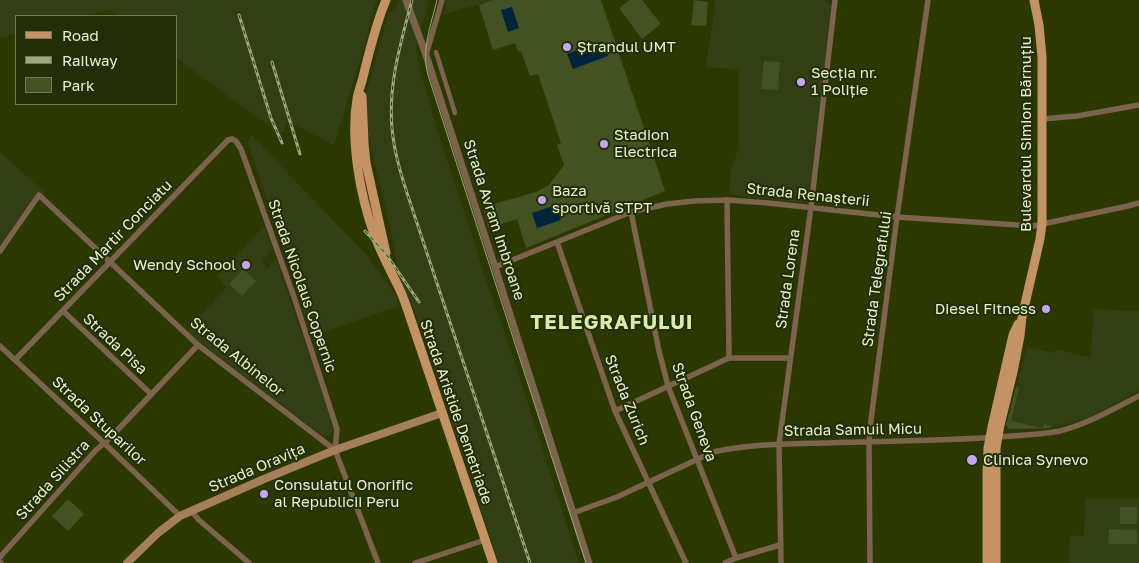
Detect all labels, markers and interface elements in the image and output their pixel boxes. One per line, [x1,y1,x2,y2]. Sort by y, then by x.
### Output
legend [15,15,178,105]
text: Road [62,26,99,44]
street label: Bulevardul Simion Bărnuțiu [1017,36,1035,232]
place label: Ștrandul UMT [577,38,676,56]
marker: Ștrandul UMT [561,41,573,53]
text: Railway [62,51,118,69]
place label: Secția nr. 1 Poliție [811,64,877,99]
text: Park [62,76,94,94]
marker: Secția nr. 1 Poliție [795,76,807,88]
place label: Stadion Electrica [614,126,677,161]
street label: Strada Avram Imbroane [459,137,529,303]
marker: Stadion Electrica [598,138,610,150]
street label: Strada Martir Conciatu [50,176,176,306]
street label: Strada Renașterii [745,180,871,210]
place label: Baza sportivă STPT [552,182,652,217]
marker: Baza sportivă STPT [536,194,548,206]
street label: Strada Nicolaus Copernic [264,197,340,375]
street label: Strada Telegrafului [859,210,895,348]
street label: Strada Lorena [772,228,804,330]
place label: Wendy School [133,256,236,274]
marker: Wendy School [240,259,252,271]
place label: Diesel Fitness [935,300,1036,318]
marker: Diesel Fitness [1040,303,1052,315]
street label: Strada Pisa [79,310,151,378]
district label: TELEGRAFULUI [529,311,695,335]
street label: Strada Albinelor [186,313,288,401]
street label: Strada Aristide Demetriade [416,317,496,507]
street label: Strada Zurich [601,352,653,448]
street label: Strada Geneva [668,360,720,464]
street label: Strada Stuparilor [48,373,150,469]
street label: Strada Samuil Micu [784,420,922,440]
street label: Strada Silistra [12,436,94,524]
street label: Strada Oravița [206,440,308,496]
place label: Clinica Synevo [983,451,1088,469]
marker: Clinica Synevo [965,453,979,467]
place label: Consulatul Onorific al Republicii Peru [274,476,413,511]
marker: Consulatul Onorific al Republicii Peru [258,488,270,500]

